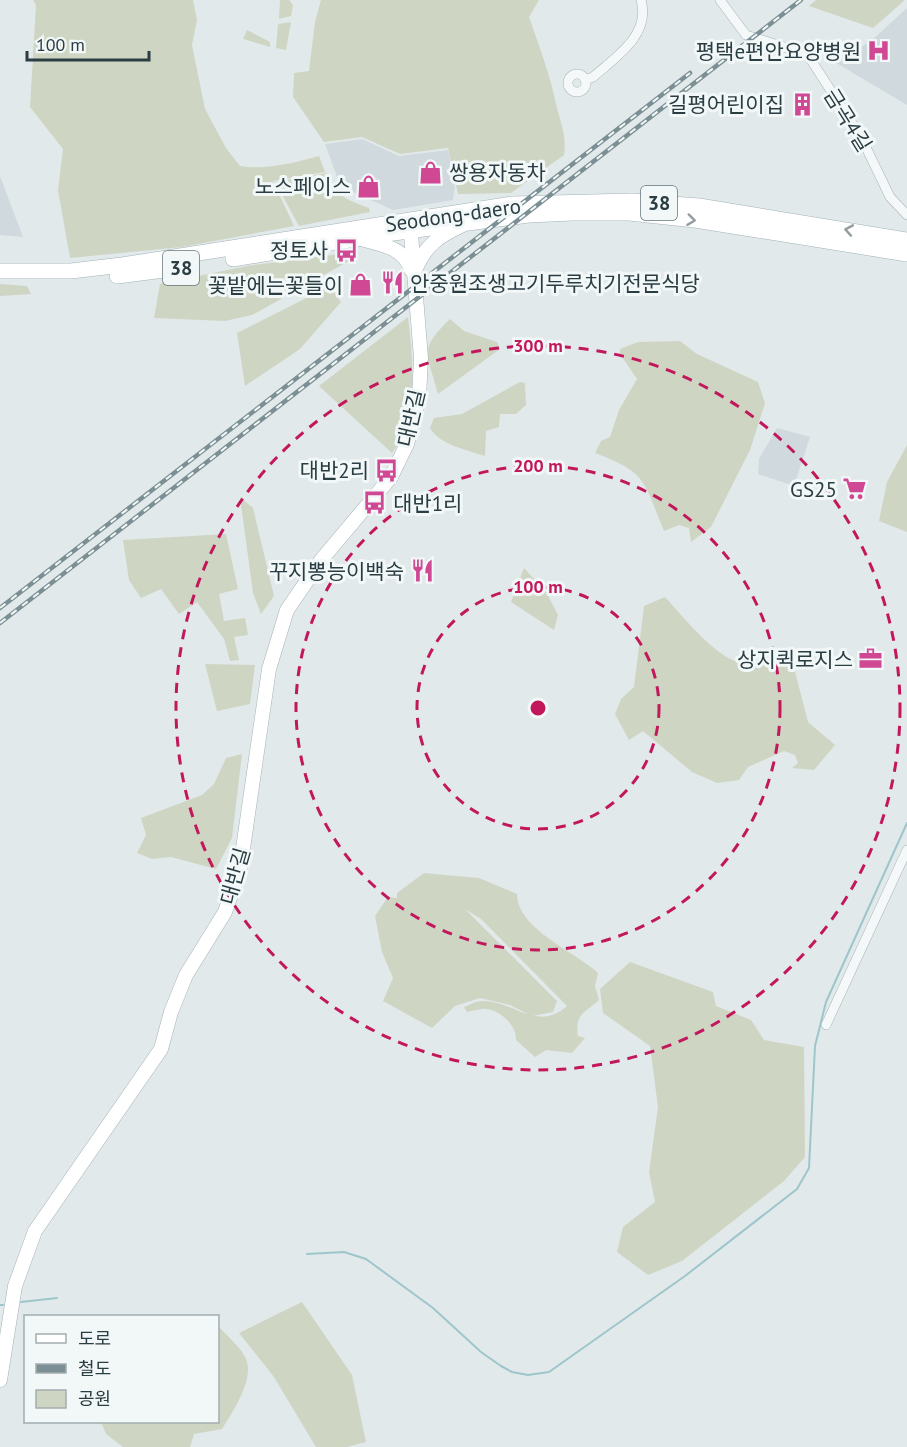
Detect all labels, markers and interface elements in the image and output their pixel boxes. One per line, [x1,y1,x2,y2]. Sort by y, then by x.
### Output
scale bar [27,24,148,62]
text: 100 m [36,33,85,56]
place label: 평택e편안요양병원 [696,38,861,65]
hospital icon: 평택e편안요양병원 [866,38,892,64]
street label: 금곡4길 [818,83,878,157]
place label: 길평어린이집 [668,91,784,118]
building icon: 길평어린이집 [789,91,815,117]
shop icon: 쌍용자동차 [418,159,444,185]
place label: 쌍용자동차 [449,159,546,186]
place label: 노스페이스 [254,173,351,200]
shop icon: 노스페이스 [356,173,382,199]
road number: 38 [641,186,677,220]
street label: Seodong-daero [384,192,522,238]
one-way arrow [687,213,696,226]
one-way arrow [845,224,855,237]
place label: 정토사 [270,237,328,264]
bus stop icon: 정토사 [333,237,359,263]
road number: 38 [163,251,199,285]
restaurant icon: 안중원조생고기두루치기전문식당 [379,270,405,296]
place label: 안중원조생고기두루치기전문식당 [410,270,700,297]
place label: 꽃밭에는꽃들이 [208,272,343,299]
shop icon: 꽃밭에는꽃들이 [348,272,374,298]
text: 300 m [513,334,563,357]
street label: 대반길 [391,387,431,449]
text: 200 m [513,454,563,477]
place label: 대반2리 [300,457,369,484]
bus stop icon: 대반2리 [374,457,400,483]
place label: GS25 [790,476,837,503]
supermarket icon: GS25 [842,476,868,502]
bus stop icon: 대반1리 [362,490,388,516]
place label: 대반1리 [393,490,462,517]
place label: 꾸지뽕능이백숙 [269,558,404,585]
restaurant icon: 꾸지뽕능이백숙 [409,558,435,584]
text: 100 m [513,575,563,598]
place label: 상지퀵로지스 [737,646,853,673]
office icon: 상지퀵로지스 [858,646,884,672]
centre of rings [528,698,548,718]
street label: 대반길 [214,844,256,908]
legend [24,1315,219,1423]
text: 도로 [78,1327,111,1350]
text: 철도 [78,1357,111,1380]
text: 공원 [78,1387,111,1410]

